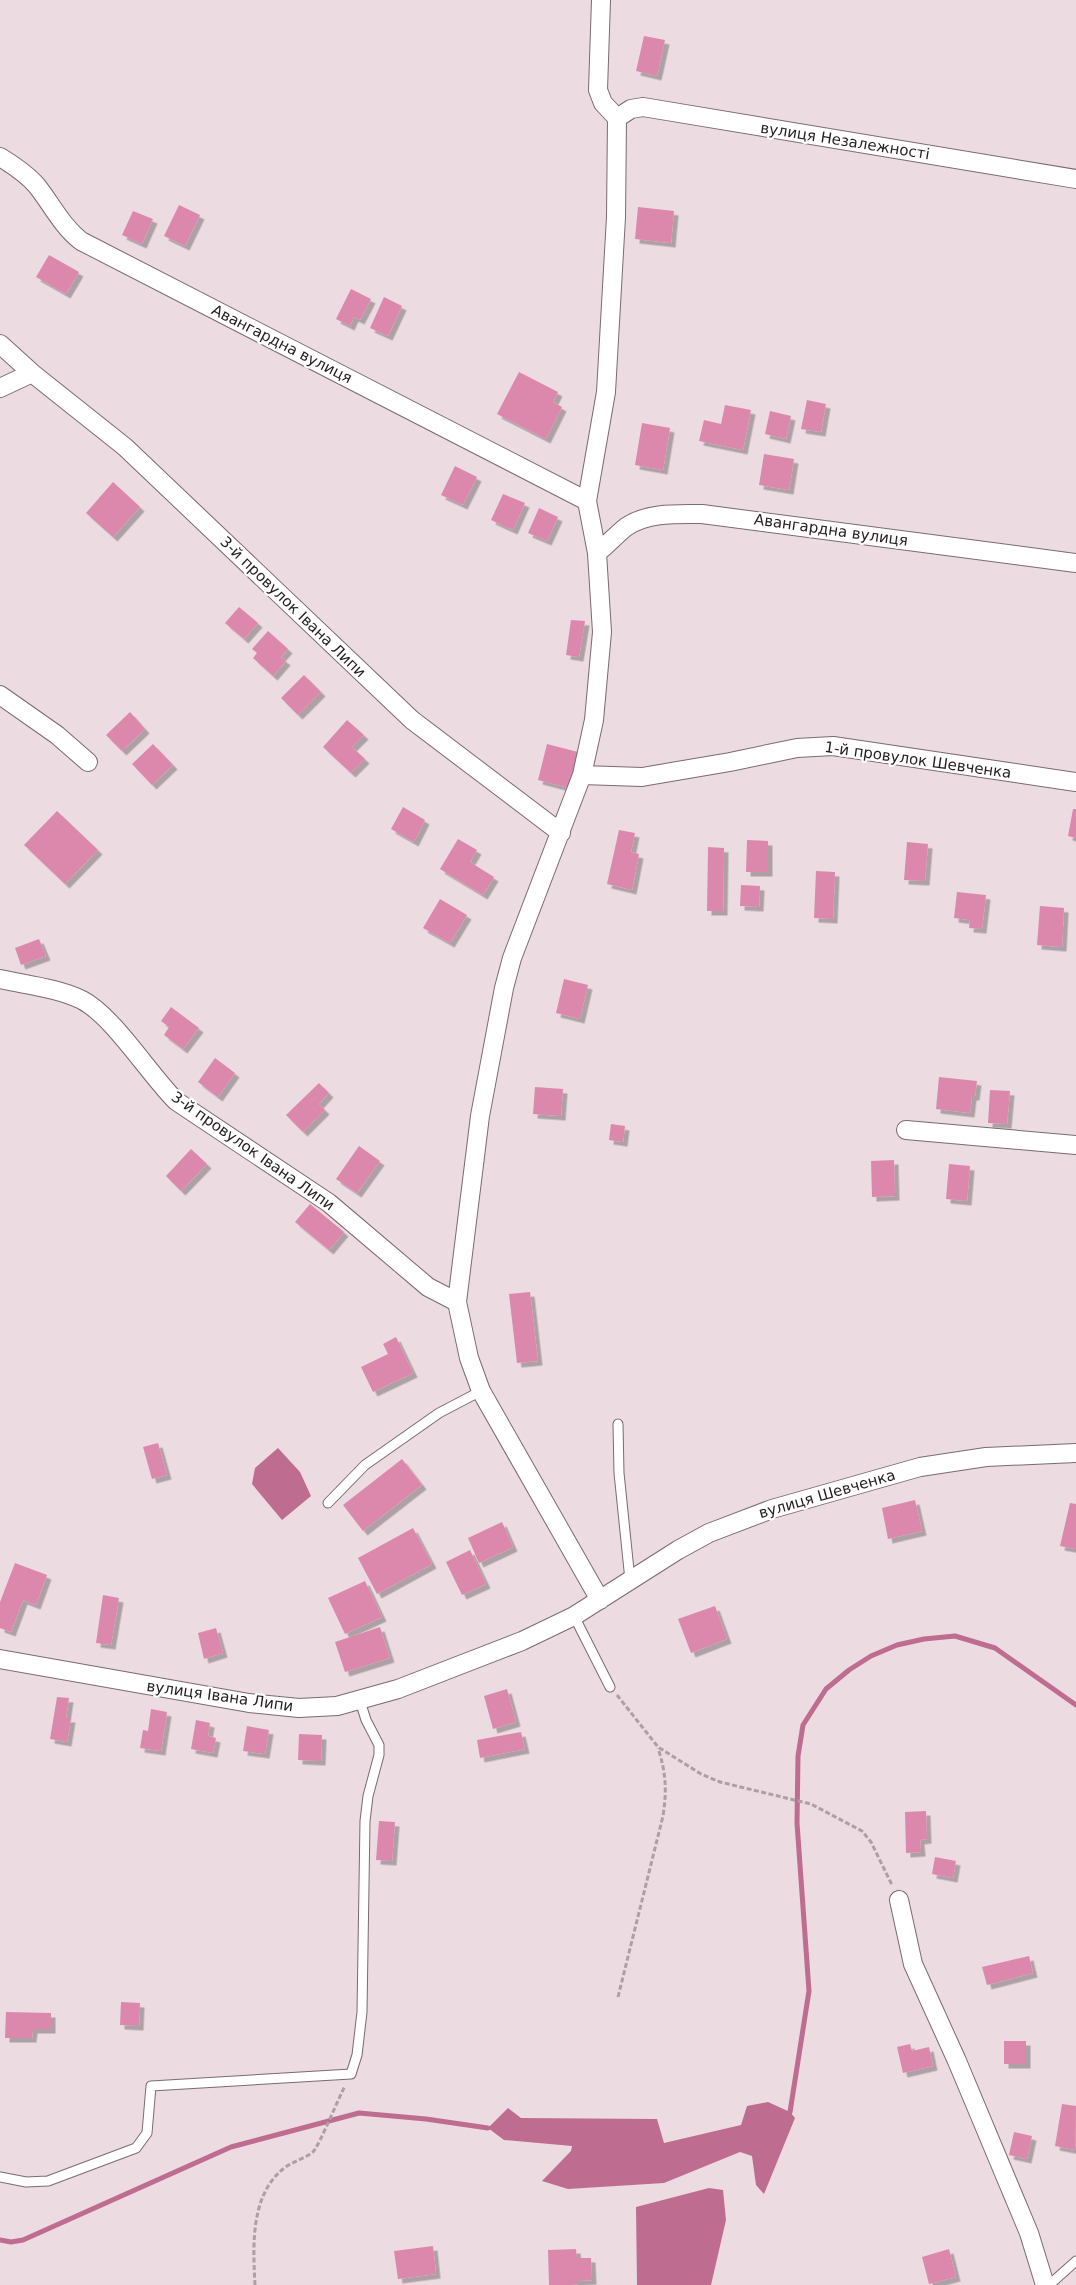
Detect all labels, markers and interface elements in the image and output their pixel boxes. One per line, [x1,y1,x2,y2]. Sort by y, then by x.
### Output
street label: вулиця Незалежності [759,119,931,163]
street label: Авангардна вулиця [209,301,355,387]
street label: Авангардна вулиця [753,510,909,550]
street label: 3-й провулок Івана Липи [217,533,369,681]
street label: 1-й провулок Шевченка [823,738,1013,782]
street label: 3-й провулок Івана Липи [168,1088,338,1214]
street label: вулиця Шевченка [757,1466,897,1522]
street label: вулиця Івана Липи [146,1677,294,1715]

